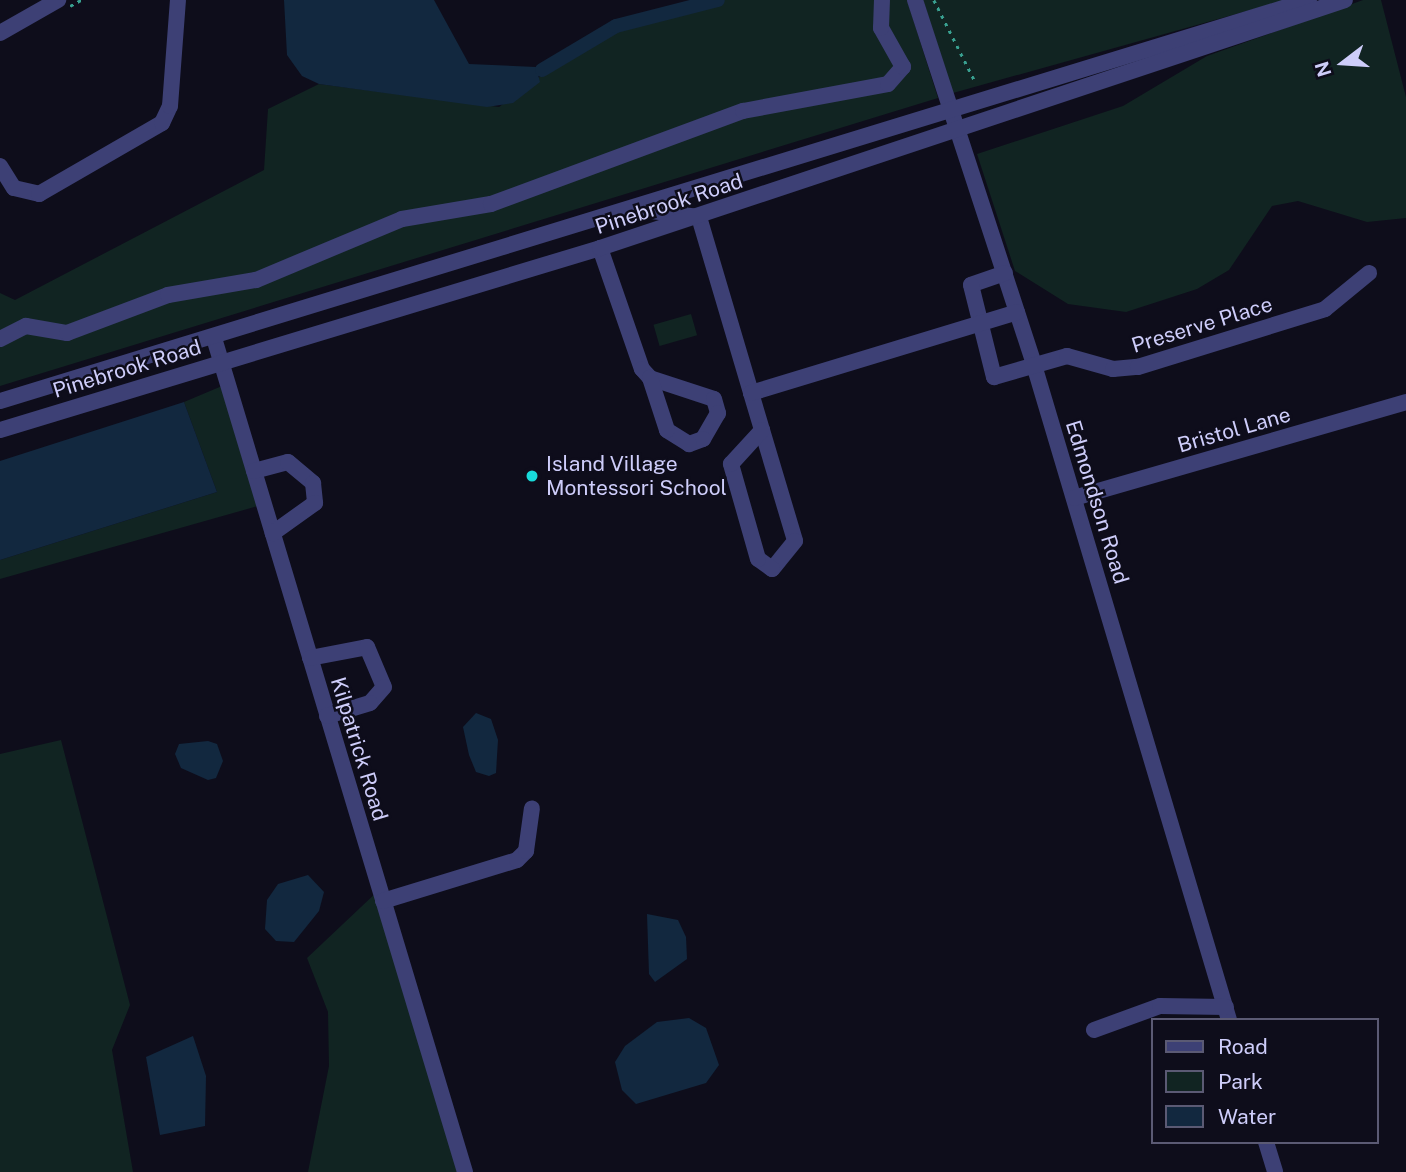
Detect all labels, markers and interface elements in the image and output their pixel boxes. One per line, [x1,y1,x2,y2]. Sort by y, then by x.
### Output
north arrow [1308,28,1378,98]
text: N [1310,59,1336,79]
street label: Pinebrook Road [592,168,746,240]
street label: Preserve Place [1128,292,1276,358]
street label: Pinebrook Road [50,334,204,404]
street label: Bristol Lane [1175,402,1293,458]
street label: Edmondson Road [1060,417,1134,587]
place label: Island Village Montessori School [546,451,727,501]
marker: Island Village Montessori School [524,468,540,484]
street label: Kilpatrick Road [325,674,393,824]
legend [1150,1018,1378,1144]
text: Road [1218,1034,1268,1059]
text: Park [1218,1069,1263,1094]
text: Water [1218,1104,1276,1129]

